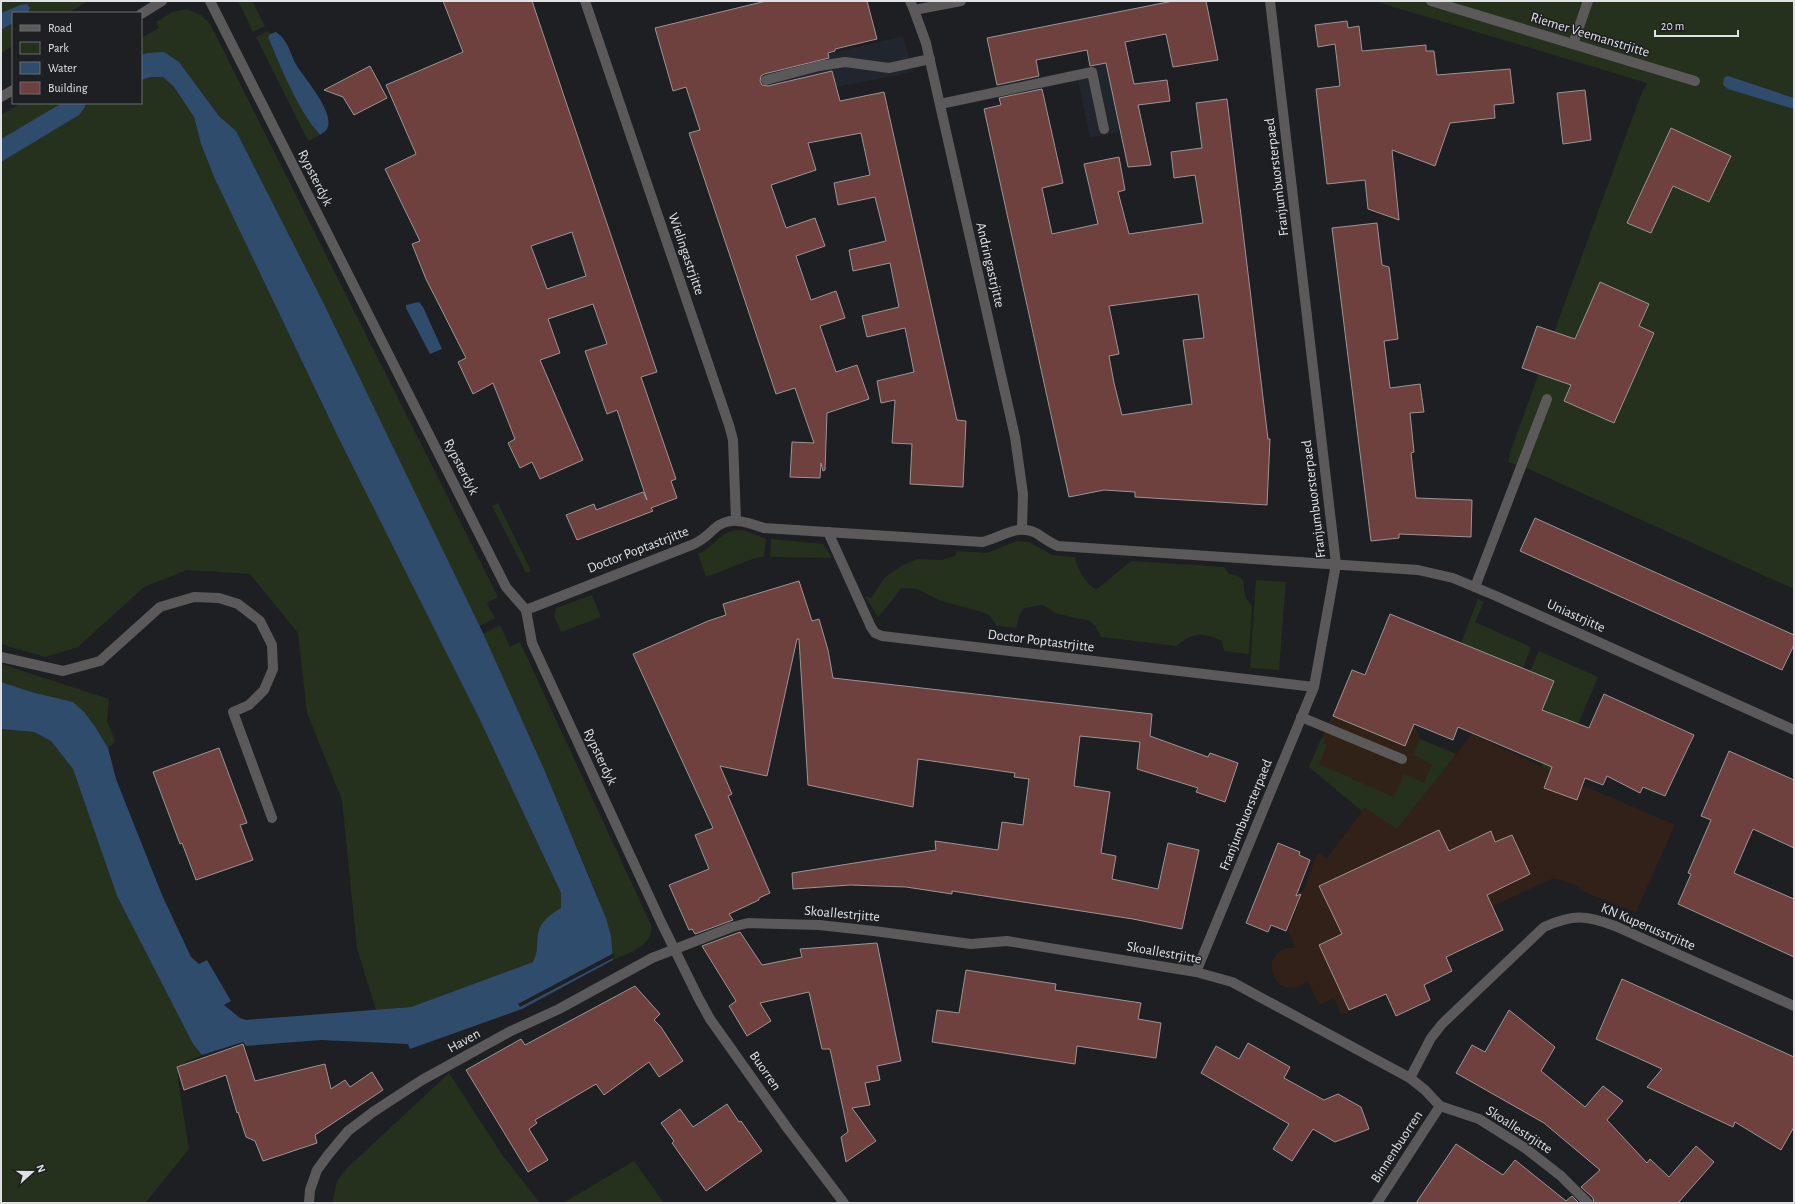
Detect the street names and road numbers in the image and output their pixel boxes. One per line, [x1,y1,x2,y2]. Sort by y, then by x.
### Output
street label: Riemer Veemanstrjitte [1529,10,1651,60]
street label: Franjumbuorsterpaed [1263,117,1291,237]
street label: Rypsterdyk [295,148,335,209]
street label: Wielingastrjitte [665,211,707,297]
street label: Andringastrjitte [973,221,1007,309]
street label: Rypsterdyk [441,437,481,498]
street label: Franjumbuorsterpaed [1300,439,1328,559]
street label: Doctor Poptastrjitte [585,524,691,576]
street label: Uniastrjitte [1545,597,1607,635]
street label: Doctor Poptastrjitte [987,628,1095,654]
street label: Rypsterdyk [581,727,619,788]
street label: Franjumbuorsterpaed [1217,757,1275,873]
street label: KN Kuperusstrjitte [1599,901,1697,953]
street label: Skoallestrjitte [804,904,880,924]
street label: Skoallestrjitte [1125,940,1203,966]
street label: Haven [445,1026,483,1056]
street label: Buorren [747,1049,783,1093]
street label: Skoallestrjitte [1483,1103,1555,1157]
street label: Binnenbuorren [1369,1109,1425,1185]

